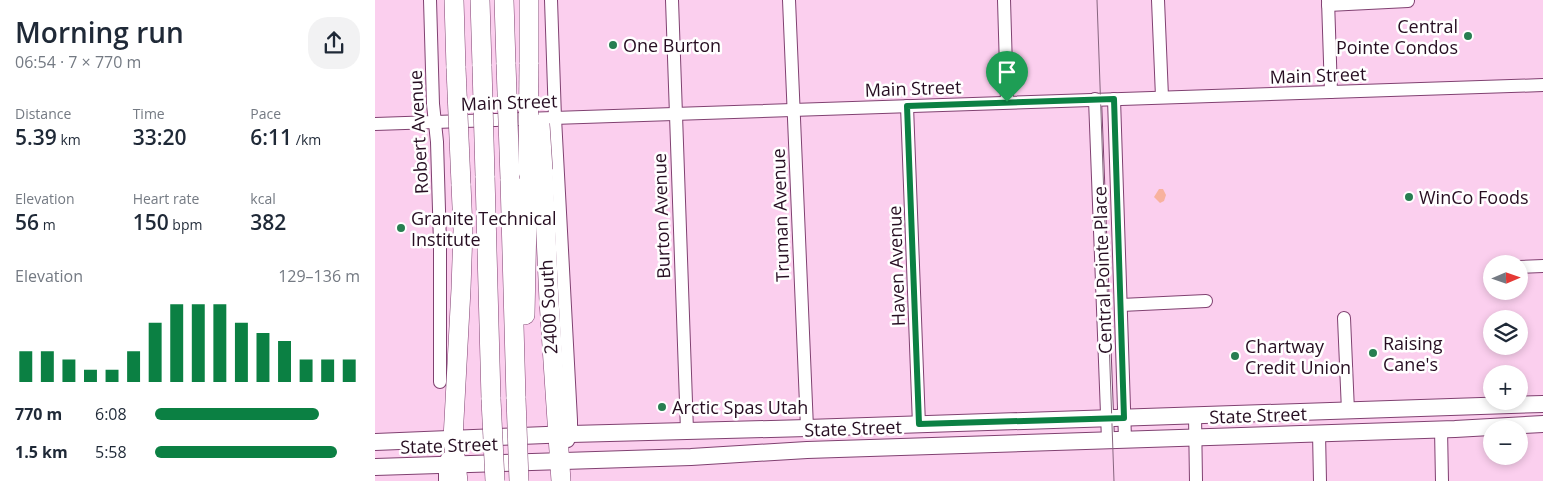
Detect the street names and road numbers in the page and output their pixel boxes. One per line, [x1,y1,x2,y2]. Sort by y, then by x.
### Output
street label: Main Street [1269,61,1367,89]
street label: Robert Avenue [403,69,433,195]
street label: Main Street [864,74,962,102]
street label: Main Street [460,88,558,116]
street label: Truman Avenue [766,148,794,282]
street label: Burton Avenue [647,153,675,279]
street label: Central Pointe Place [1087,186,1117,354]
street label: Haven Avenue [882,205,910,327]
street label: 2400 South [534,259,562,355]
street label: State Street [1209,401,1307,429]
street label: State Street [804,414,902,442]
street label: State Street [400,431,498,459]

